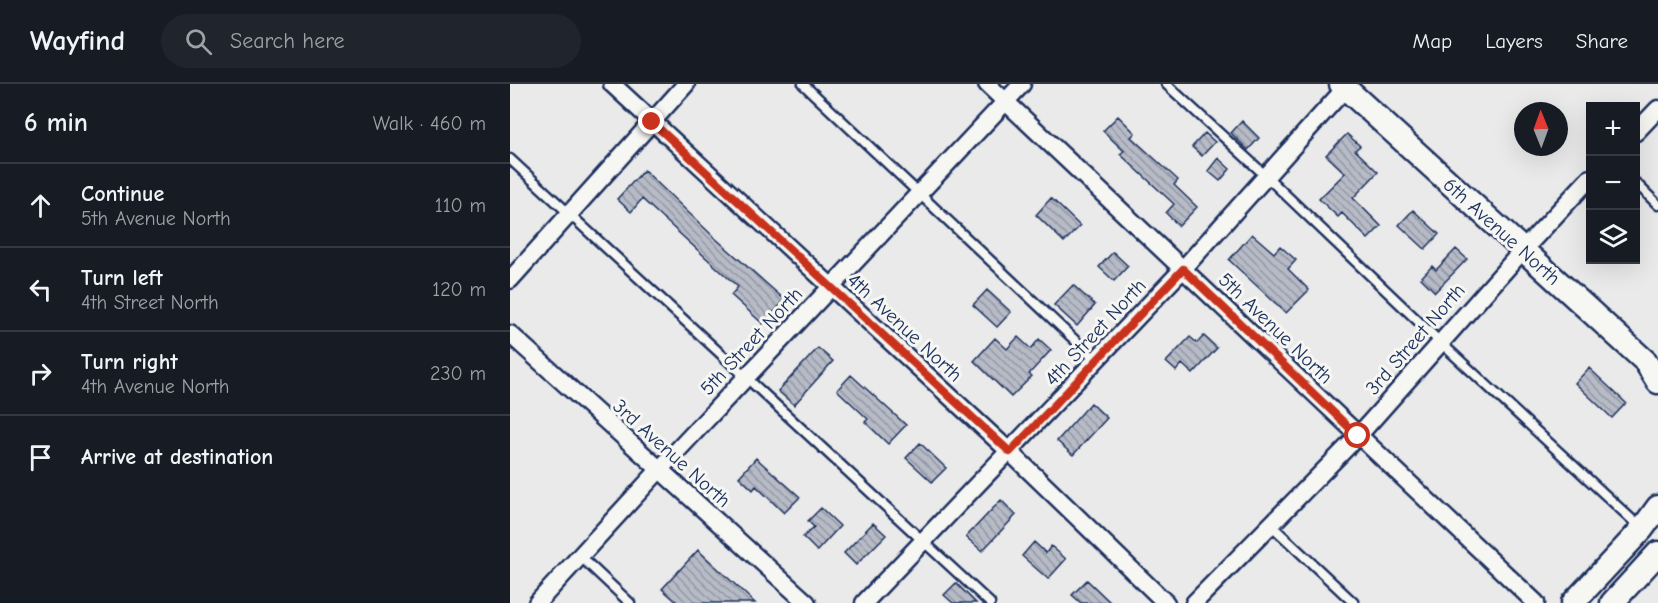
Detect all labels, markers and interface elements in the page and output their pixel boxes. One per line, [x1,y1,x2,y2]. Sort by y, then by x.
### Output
search box [161,14,581,68]
text: Wayfind [30,25,125,57]
icon: search [182,25,215,58]
text: Search here [230,28,345,54]
text: Map [1413,29,1452,53]
text: Layers [1485,29,1543,53]
text: Share [1576,29,1628,53]
north arrow [1514,102,1568,156]
map controls [1586,102,1640,264]
button: + [1586,102,1640,156]
text: 6 min [24,108,88,138]
route end [638,108,664,134]
text: Walk · 460 m [373,112,486,135]
button: − [1586,156,1640,210]
street label: 6th Avenue North [1438,173,1565,290]
text: Continue [81,181,164,207]
icon: ahead [24,189,57,222]
text: 110 m [435,194,486,217]
text: 5th Avenue North [81,207,231,230]
button: layers [1586,210,1640,264]
text: Turn left [81,265,163,291]
street label: 4th Avenue North [843,268,967,386]
street label: 5th Avenue North [1214,268,1337,389]
icon: left [24,273,57,306]
street label: 4th Street North [1040,274,1151,391]
text: 120 m [432,278,486,301]
street label: 3rd Street North [1361,279,1470,400]
street label: 5th Street North [696,283,807,400]
text: 4th Street North [81,291,219,314]
text: Turn right [81,349,178,375]
icon: right [24,357,57,390]
text: 230 m [430,362,486,385]
text: 4th Avenue North [81,375,230,398]
street label: 3rd Avenue North [608,394,735,512]
route start [1344,422,1370,448]
icon: arrive [24,441,57,474]
text: Arrive at destination [81,444,273,470]

